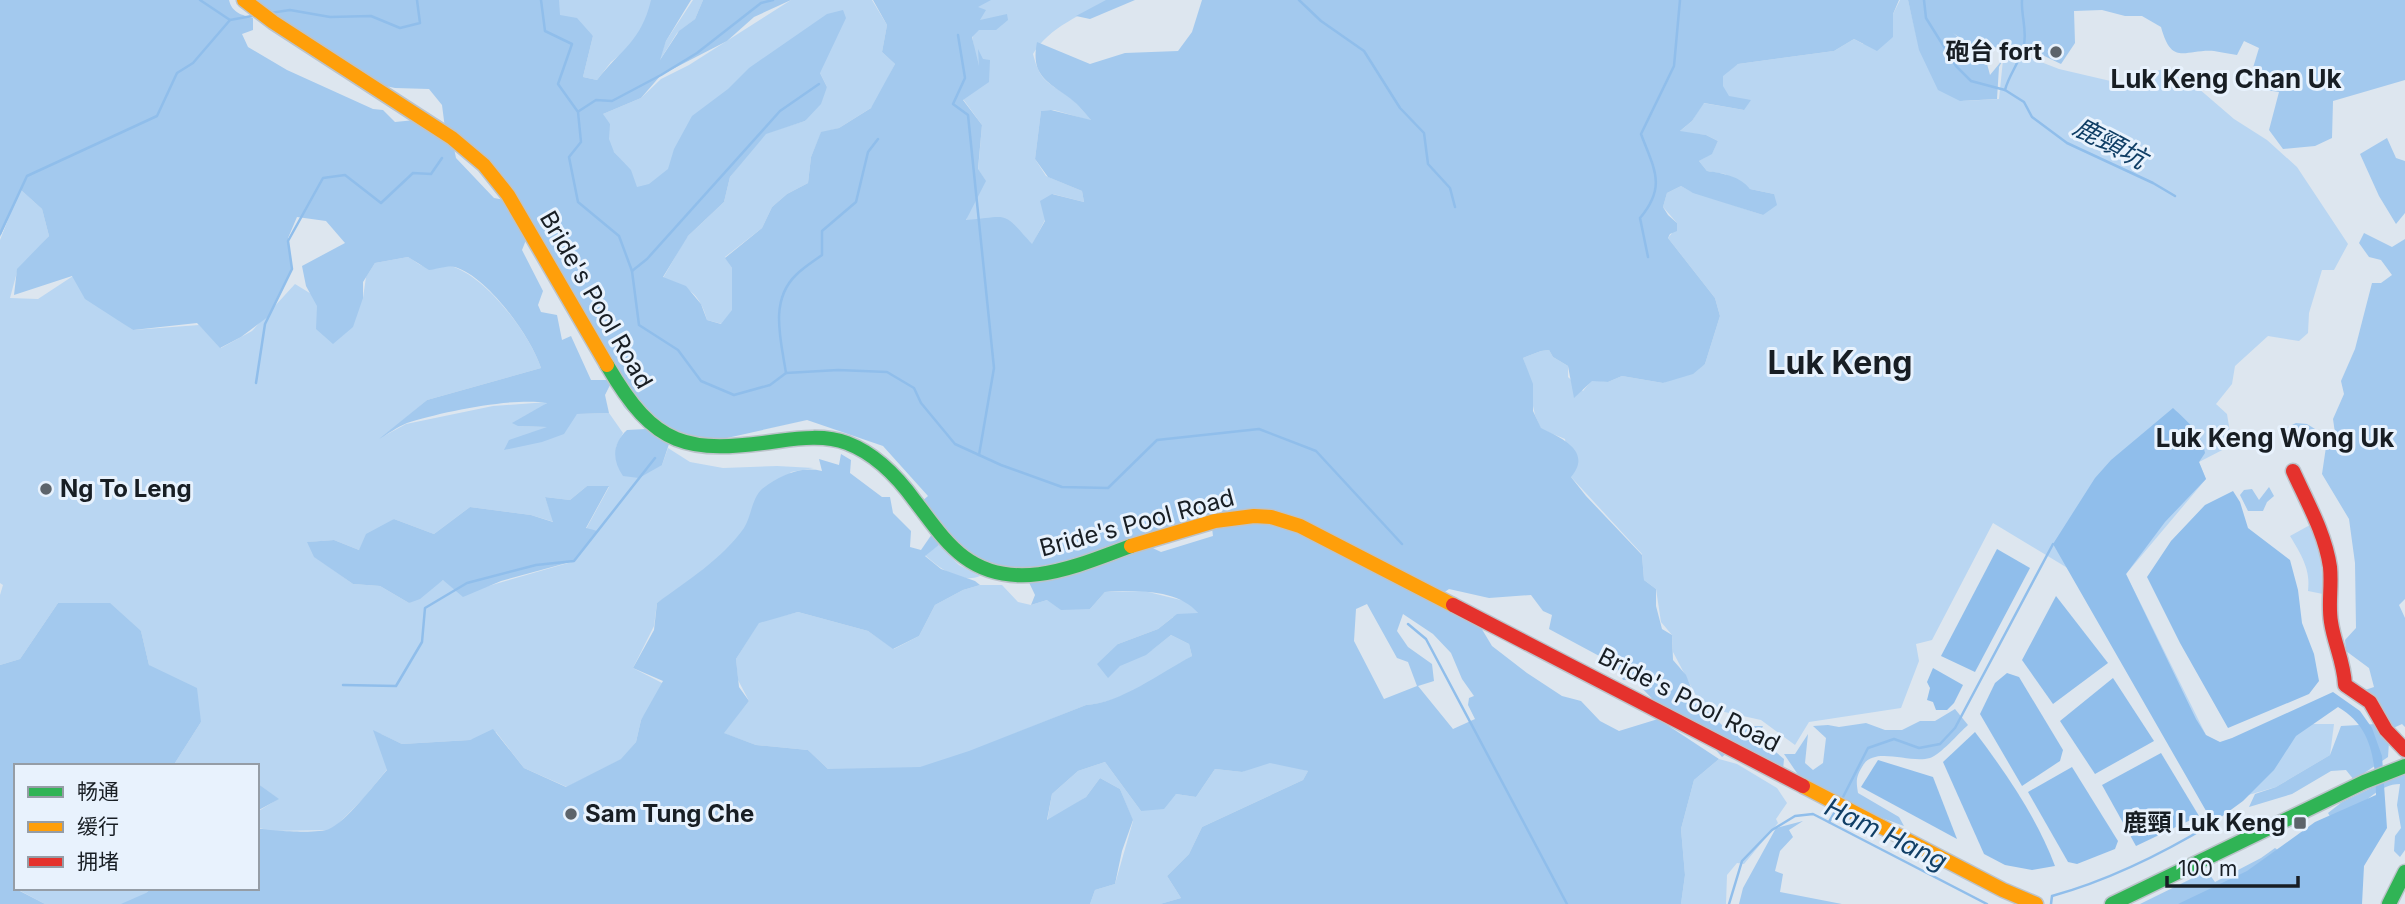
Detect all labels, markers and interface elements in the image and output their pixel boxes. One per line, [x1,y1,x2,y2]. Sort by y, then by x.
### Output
place label: 砲台 fort [1946,37,2042,66]
marker: 砲台 fort [2048,44,2064,60]
district label: Luk Keng Chan Uk [2110,63,2342,94]
water label: 鹿頸坑 [2069,111,2155,176]
street label: Bride's Pool Road [534,206,659,394]
district label: Luk Keng [1767,343,1913,382]
district label: Luk Keng Wong Uk [2156,422,2394,453]
place label: Ng To Leng [60,474,192,503]
marker: Ng To Leng [38,481,54,497]
street label: Bride's Pool Road [1036,483,1237,562]
street label: Bride's Pool Road [1593,641,1785,758]
legend [14,764,259,890]
text: 畅通 [77,779,119,804]
water label: Ham Hang [1820,791,1952,876]
place label: Sam Tung Che [585,799,754,828]
marker: Sam Tung Che [563,806,579,822]
place label: 鹿頸 Luk Keng [2123,808,2286,837]
text: 缓行 [77,814,119,839]
marker: 鹿頸 Luk Keng [2292,815,2308,831]
scale bar [2167,844,2298,888]
text: 拥堵 [77,849,119,874]
text: 100 m [2178,856,2237,881]

